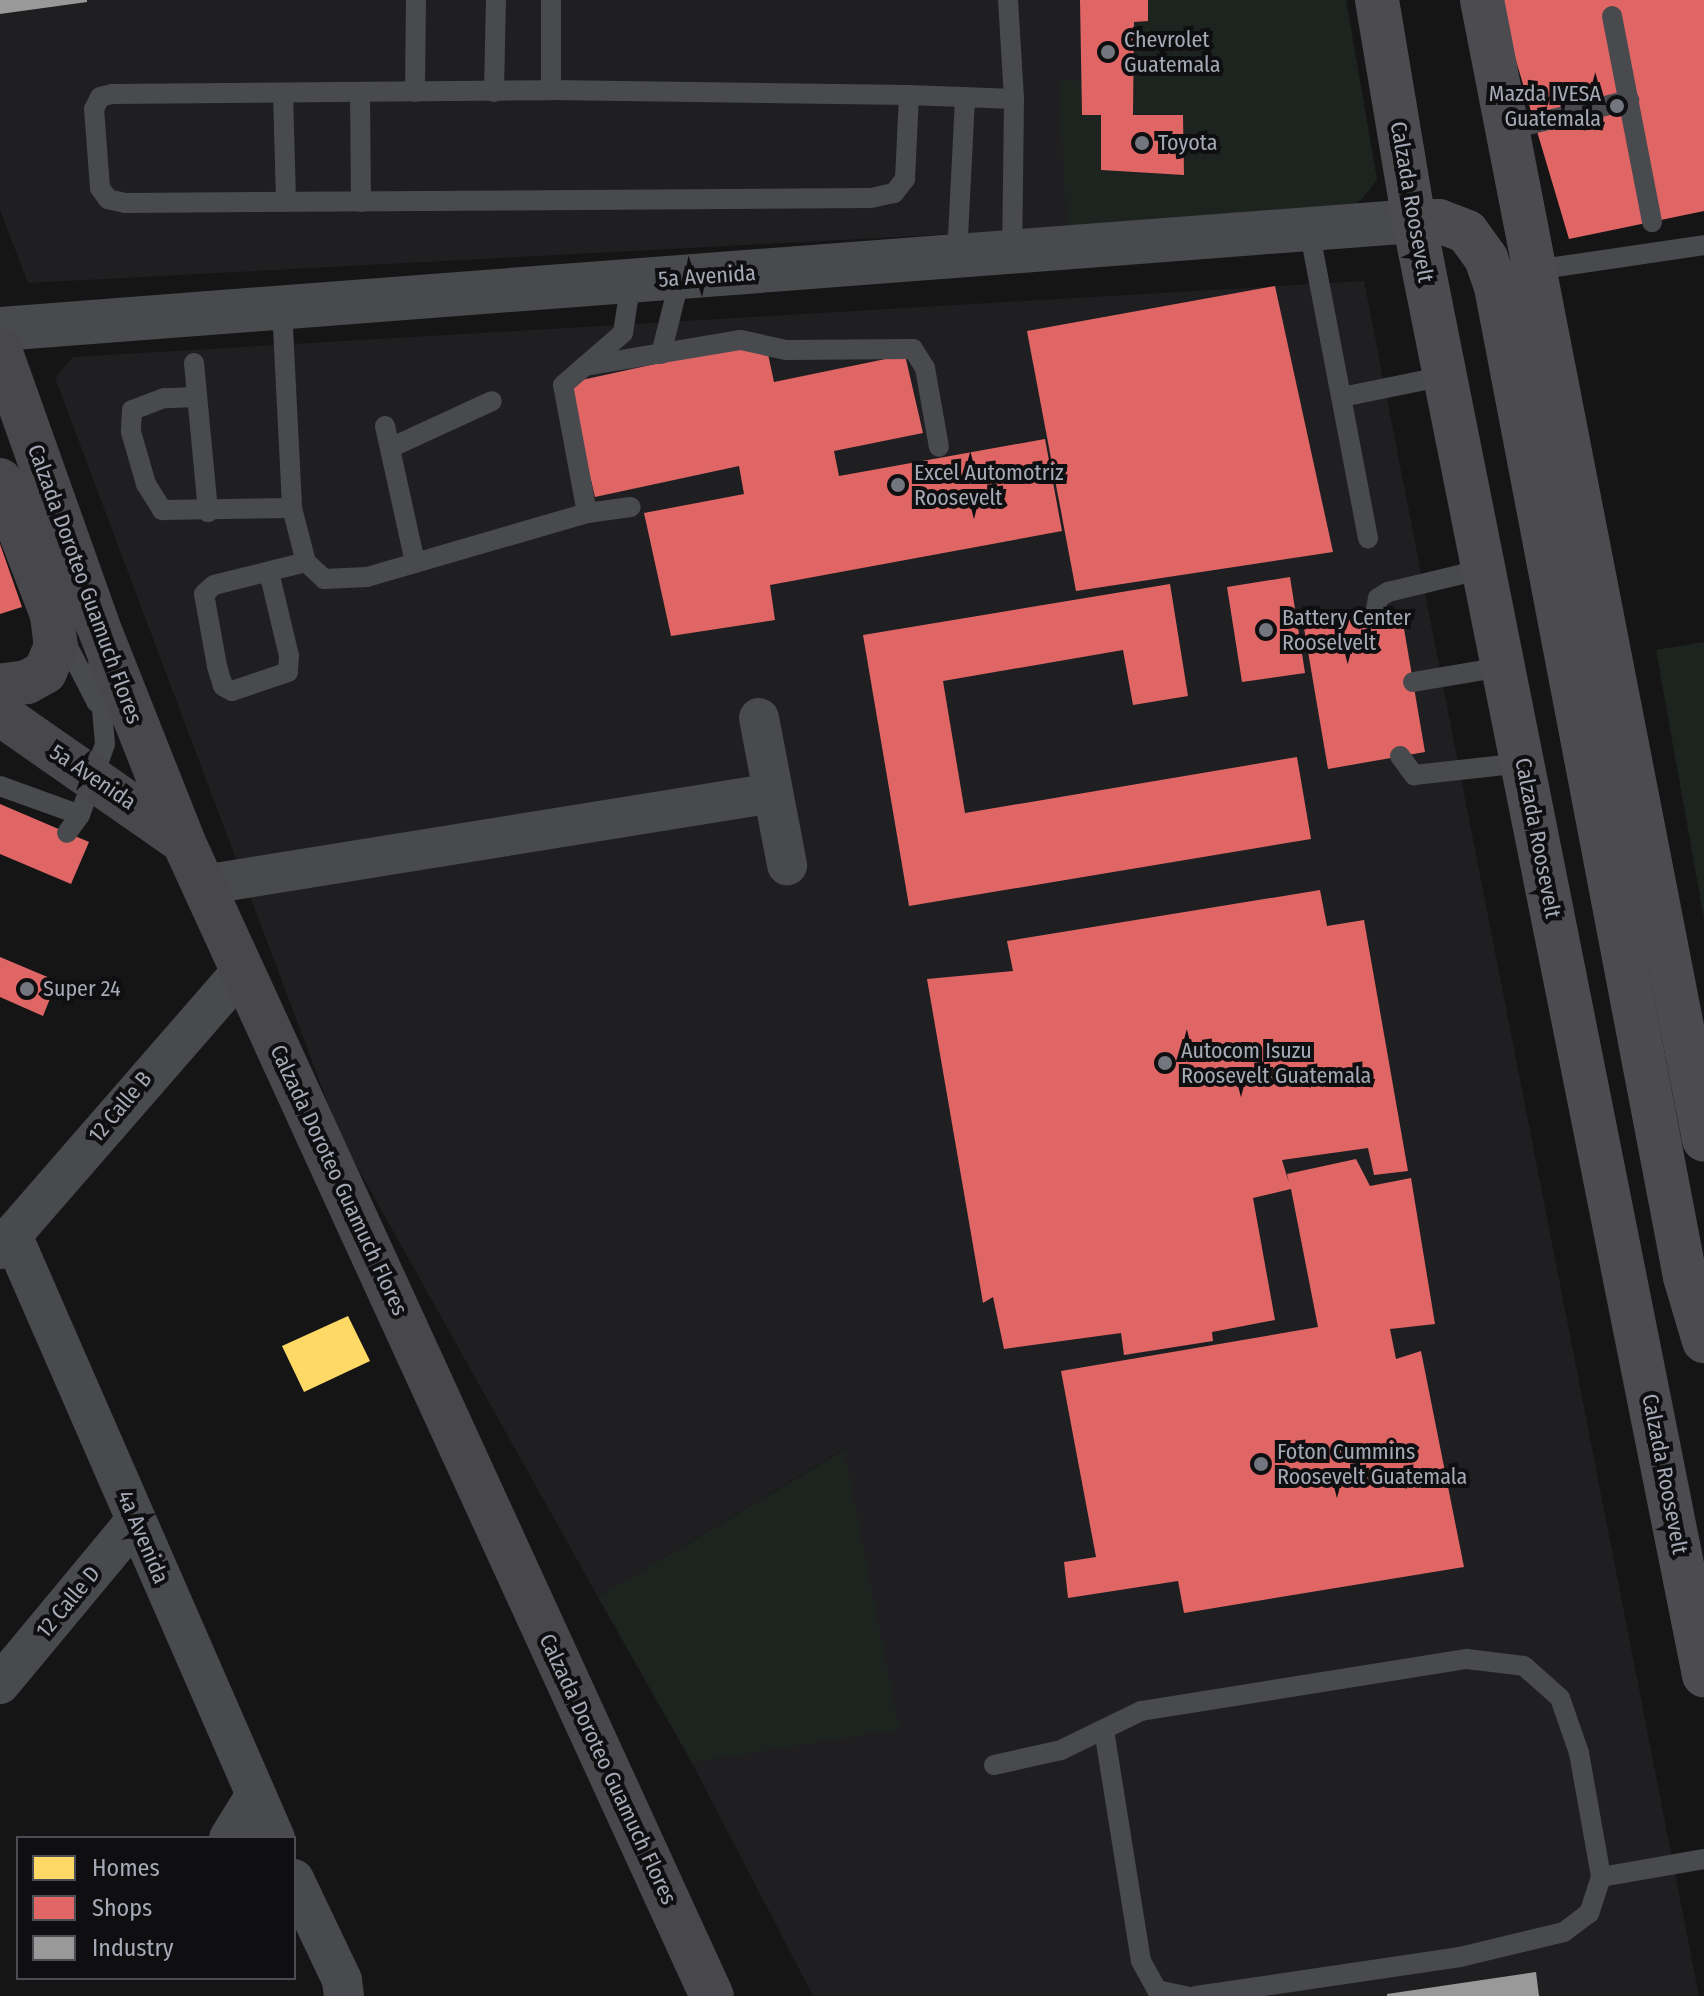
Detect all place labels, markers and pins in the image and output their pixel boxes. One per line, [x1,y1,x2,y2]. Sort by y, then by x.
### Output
place label: Chevrolet Guatemala [1124,26,1221,78]
marker: Chevrolet Guatemala [1099,43,1117,61]
place label: Mazda IVESA Guatemala [1489,80,1601,132]
marker: Mazda IVESA Guatemala [1608,97,1626,115]
place label: Toyota [1158,130,1218,156]
marker: Toyota [1133,134,1151,152]
place label: Excel Automotriz Roosevelt [914,459,1064,510]
marker: Excel Automotriz Roosevelt [889,476,907,494]
place label: Battery Center Rooselvelt [1282,604,1411,656]
marker: Battery Center Rooselvelt [1257,621,1275,639]
place label: Super 24 [43,976,121,1002]
marker: Super 24 [18,980,36,998]
place label: Autocom Isuzu Roosevelt Guatemala [1181,1037,1371,1088]
marker: Autocom Isuzu Roosevelt Guatemala [1156,1054,1174,1072]
place label: Foton Cummins Roosevelt Guatemala [1277,1438,1467,1490]
marker: Foton Cummins Roosevelt Guatemala [1252,1455,1270,1473]

